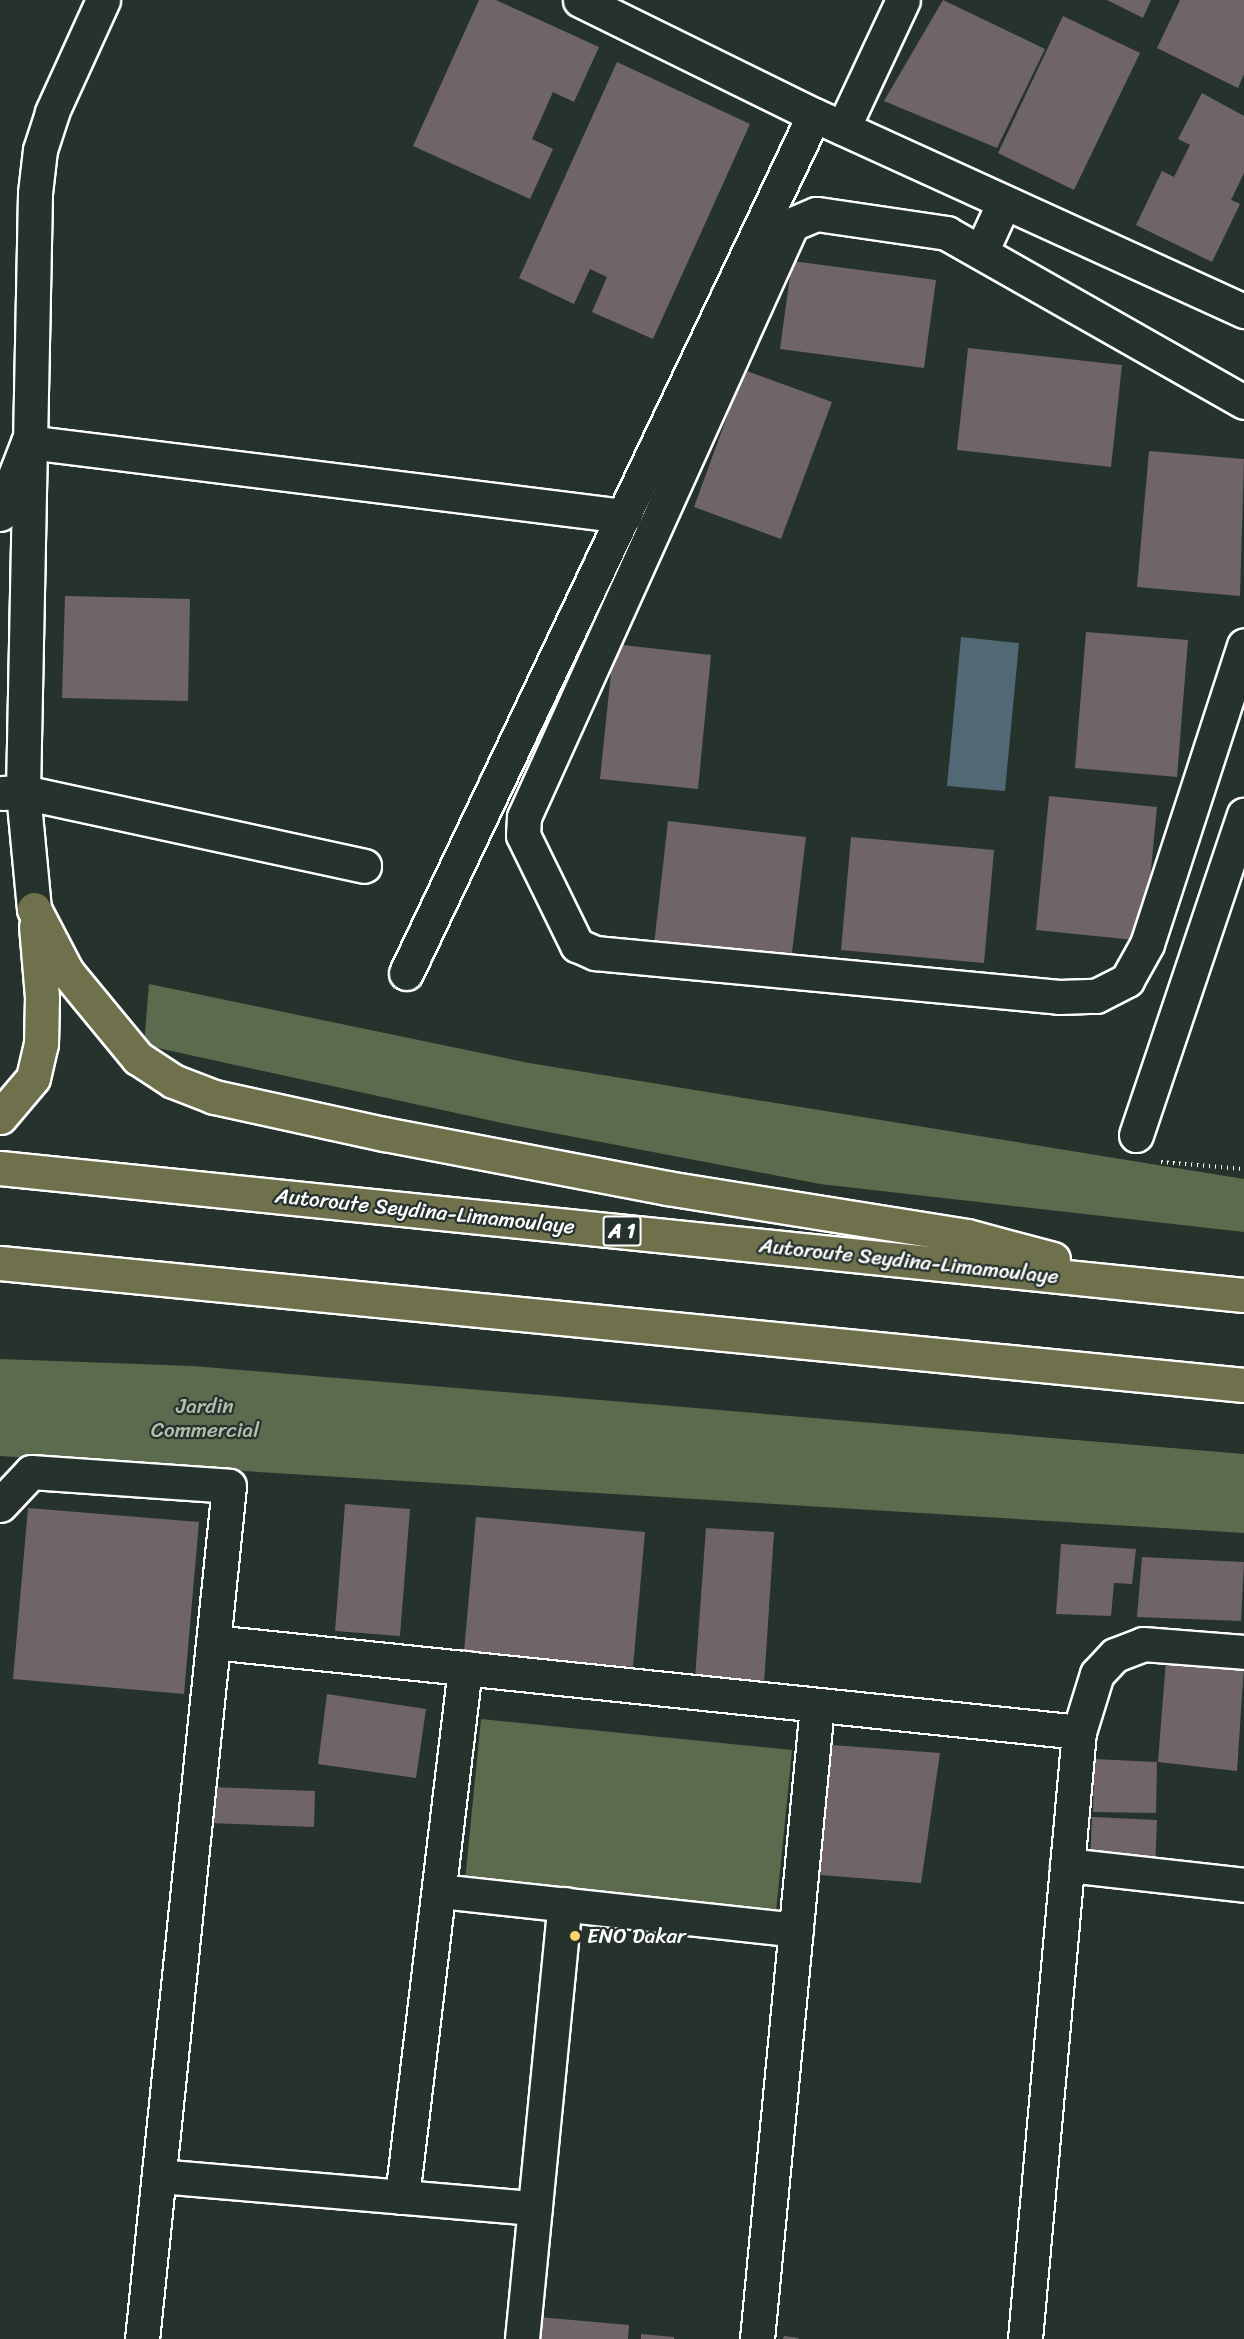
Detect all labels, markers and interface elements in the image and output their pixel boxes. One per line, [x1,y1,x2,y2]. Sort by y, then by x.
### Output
street label: Autoroute Seydina-Limamoulaye [274,1183,576,1239]
road number: A 1 [602,1214,642,1248]
street label: Autoroute Seydina-Limamoulaye [758,1233,1060,1289]
park label: Jardin Commercial [151,1393,259,1443]
place label: ENO Dakar [587,1923,686,1949]
marker: ENO Dakar [568,1929,582,1943]

